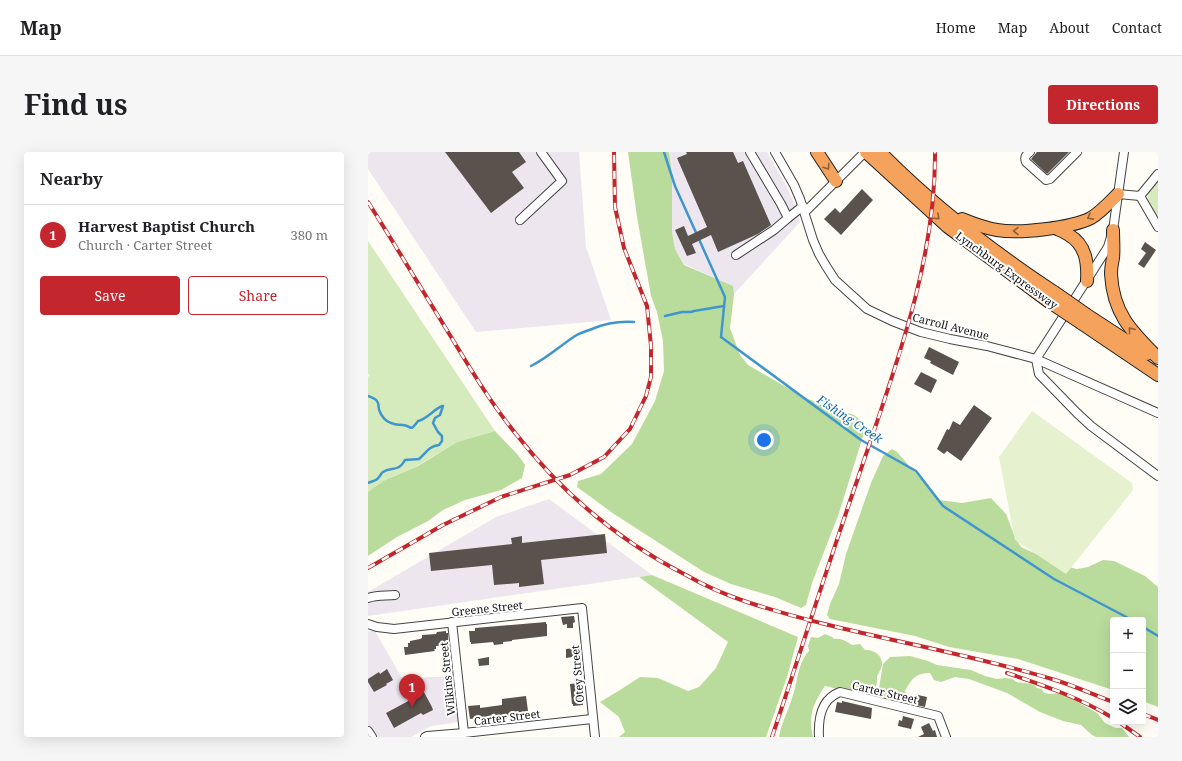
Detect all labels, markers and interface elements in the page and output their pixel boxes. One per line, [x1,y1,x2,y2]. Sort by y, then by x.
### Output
text: Map [20,15,62,41]
text: Home [936,18,976,37]
text: Map [998,18,1027,37]
text: About [1049,18,1090,37]
text: Contact [1112,18,1162,37]
text: Find us [24,85,128,123]
button: Directions [1048,85,1158,124]
one-way arrow [822,163,829,170]
text: Nearby [40,167,103,190]
one-way arrow [933,212,940,219]
one-way arrow [1087,213,1094,220]
text: Harvest Baptist Church [78,216,255,236]
text: 1 [49,226,57,244]
text: 380 m [291,226,328,244]
one-way arrow [1013,227,1019,235]
street label: Lynchburg Expressway [953,228,1062,313]
text: Church · Carter Street [78,236,212,254]
button: Save [40,276,180,315]
button: Share [188,276,328,315]
street label: Carroll Avenue [911,309,991,343]
one-way arrow [1129,327,1136,334]
water label: Fishing Creek [813,390,887,448]
your location [754,430,774,450]
street label: Greene Street [451,597,523,619]
map controls [1110,617,1146,725]
button: + [1110,617,1146,653]
street label: Wilkins Street [436,641,458,717]
street label: Otey Street [567,644,587,703]
button: − [1110,653,1146,689]
pin: 1 [399,674,425,707]
street label: Carter Street [851,677,919,707]
button: layers [1110,689,1146,725]
street label: Carter Street [473,705,541,729]

